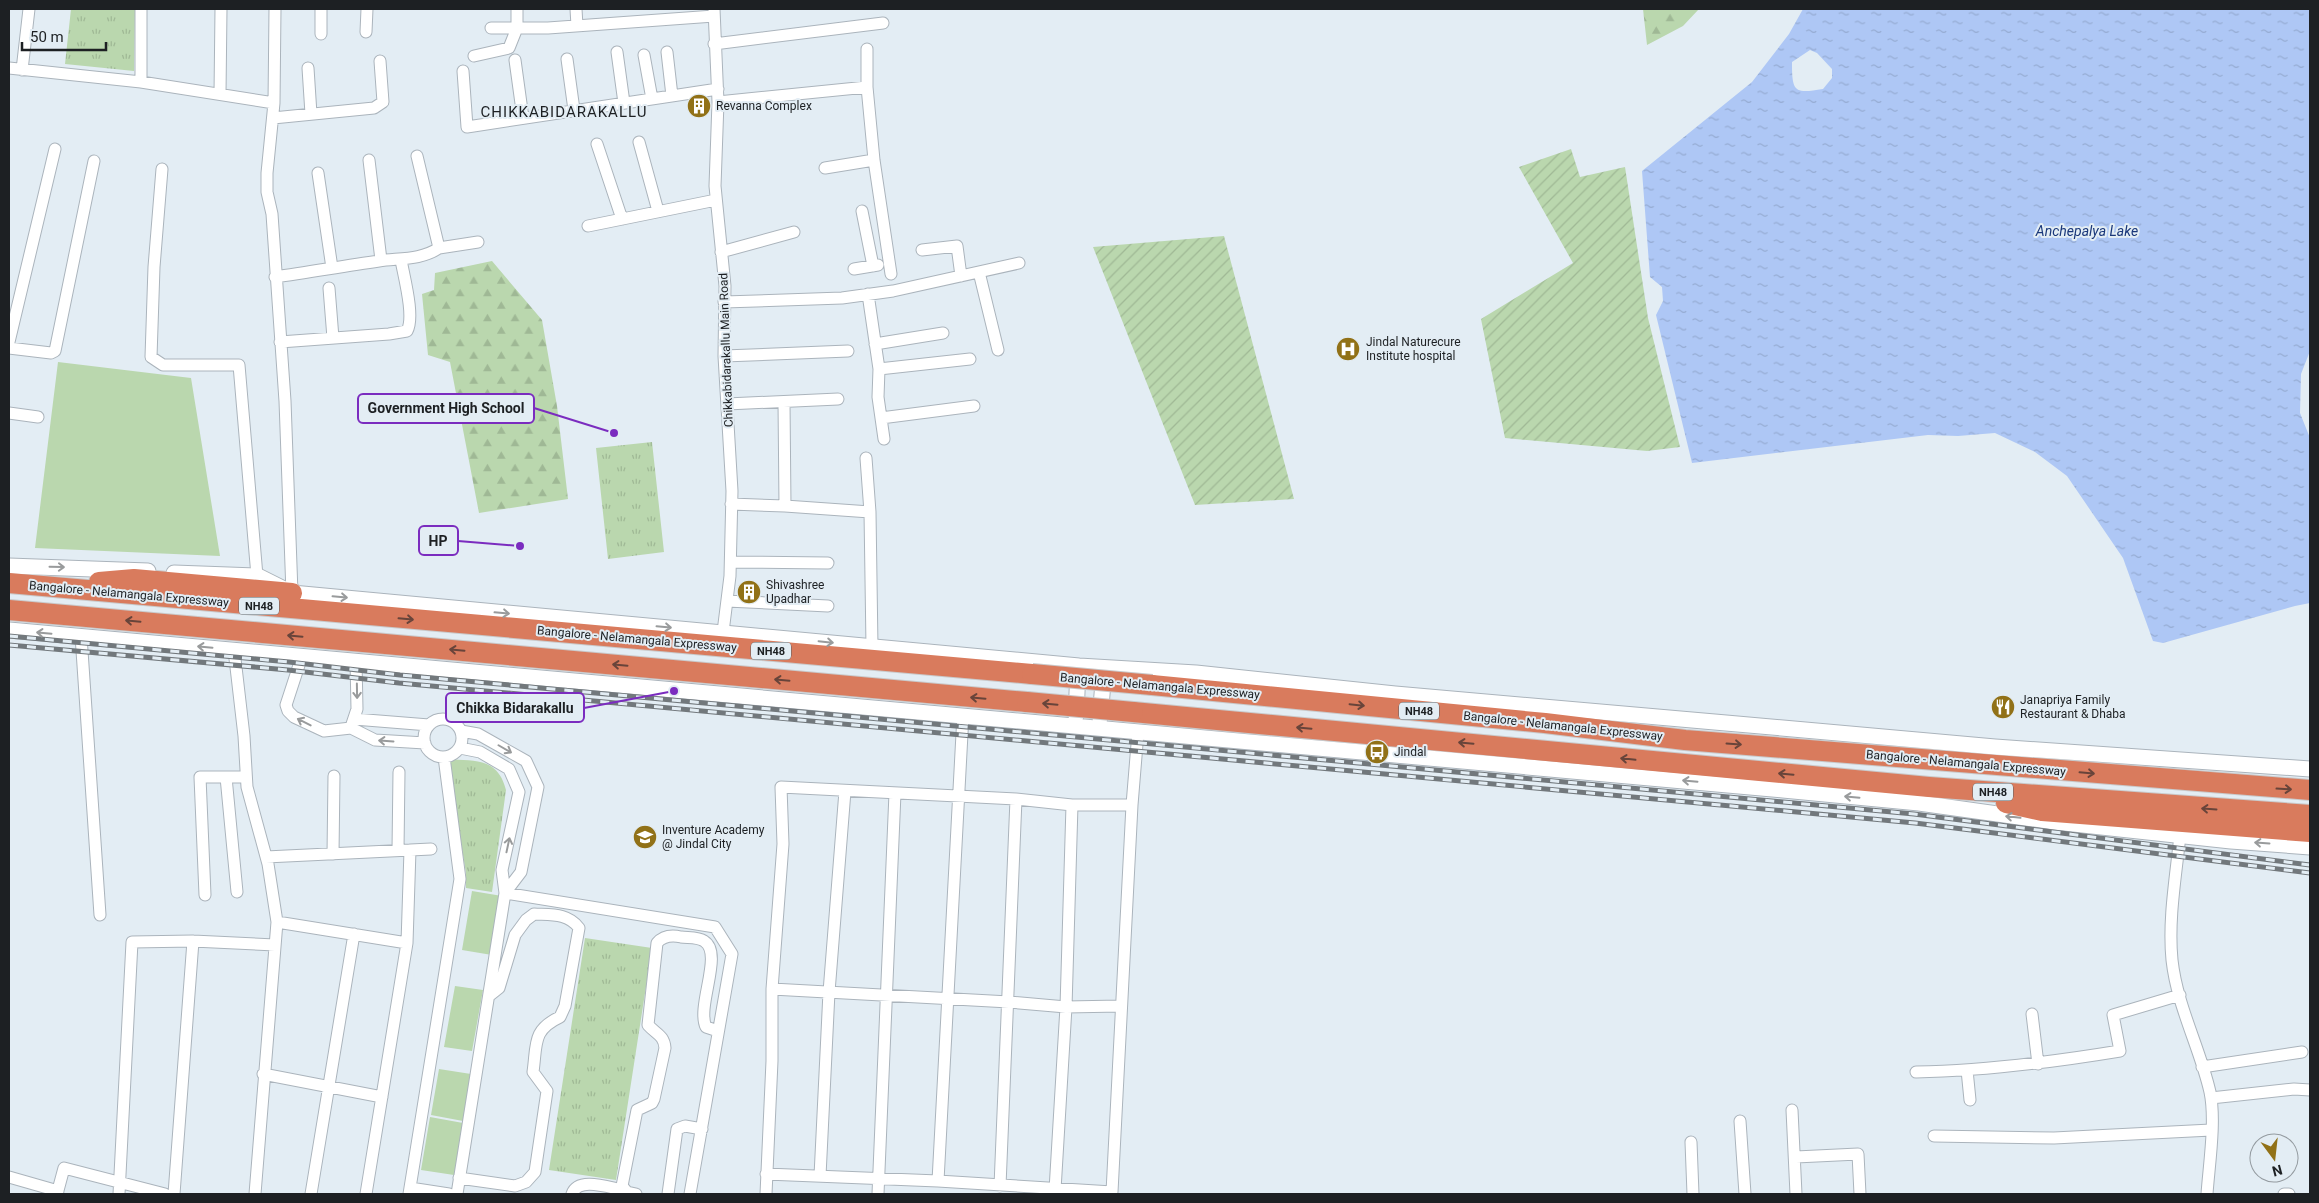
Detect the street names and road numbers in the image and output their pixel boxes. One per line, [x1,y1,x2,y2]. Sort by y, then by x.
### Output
street label: Chikkabidarakallu Main Road [716,273,736,427]
street label: Bangalore - Nelamangala Expressway [29,578,230,610]
road number: NH48 [239,598,279,614]
street label: Bangalore - Nelamangala Expressway [537,623,738,655]
road number: NH48 [751,642,791,659]
street label: Bangalore - Nelamangala Expressway [1060,670,1261,702]
road number: NH48 [1399,702,1439,719]
street label: Bangalore - Nelamangala Expressway [1463,709,1664,743]
street label: Bangalore - Nelamangala Expressway [1866,747,2067,779]
road number: NH48 [1973,784,2013,800]

